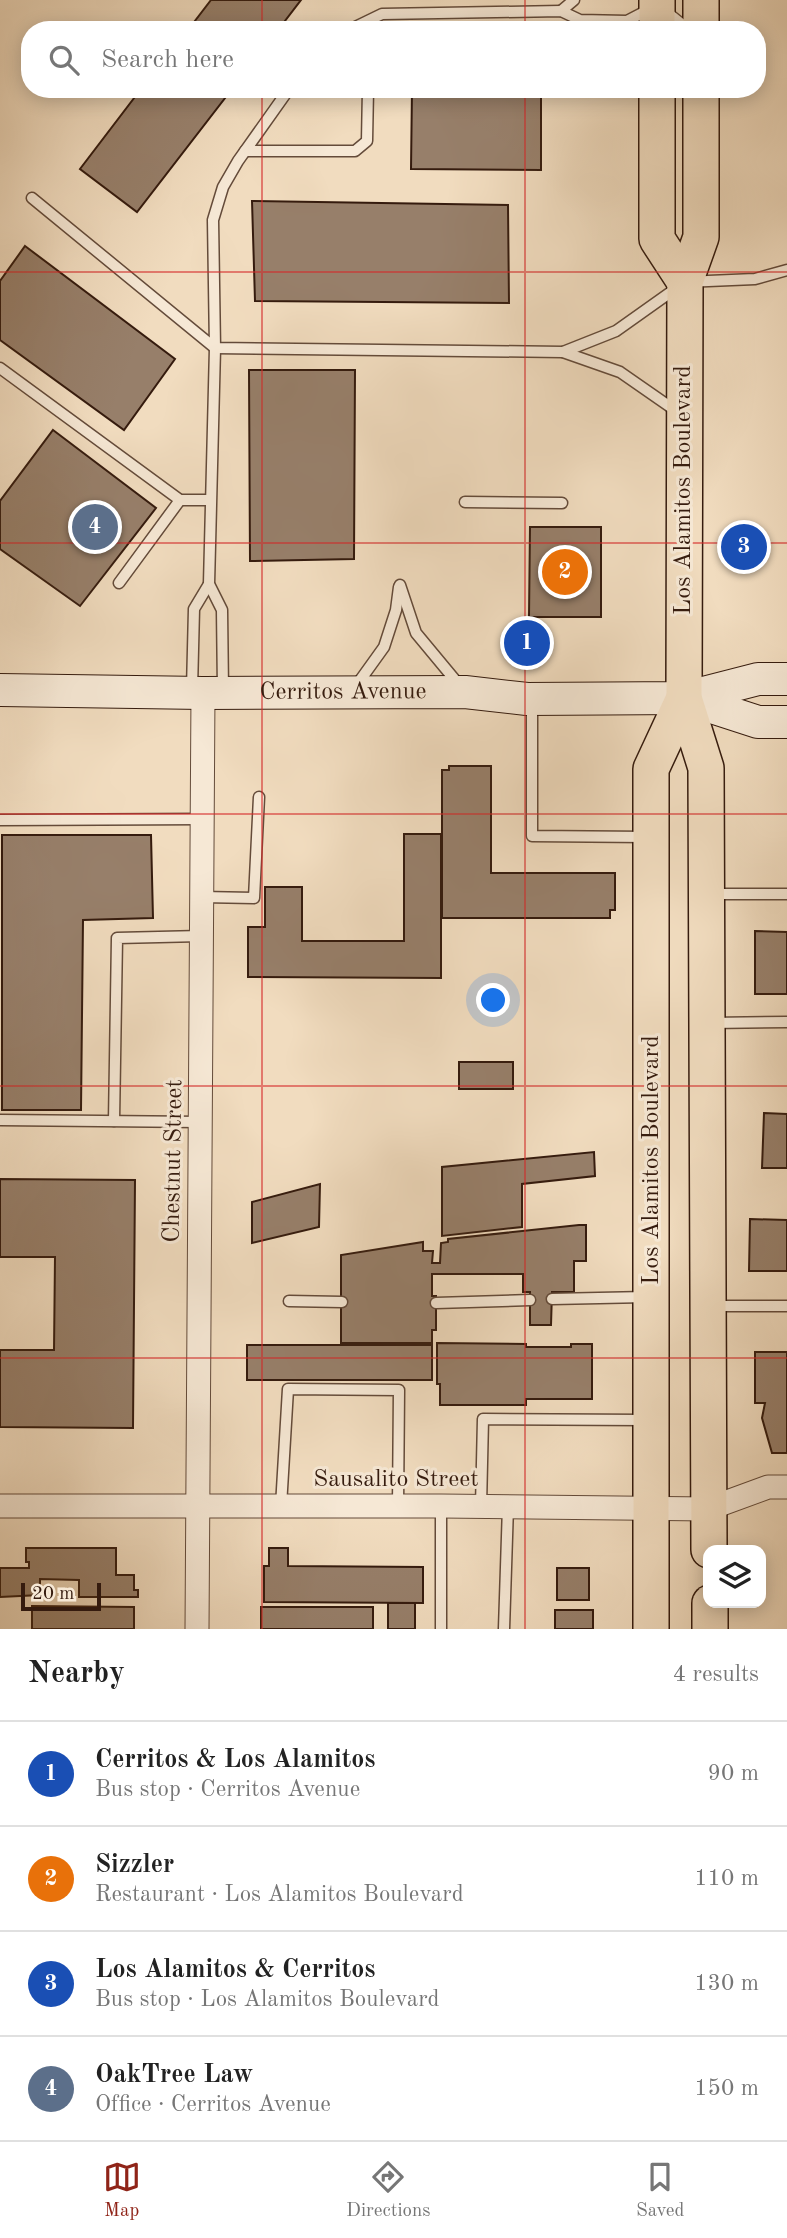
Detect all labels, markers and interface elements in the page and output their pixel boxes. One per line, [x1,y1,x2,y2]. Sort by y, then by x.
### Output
search box [21,21,766,98]
icon: search [45,41,83,79]
text: Search here [101,47,234,73]
street label: Los Alamitos Boulevard [672,365,696,615]
pin: 4 [72,501,118,553]
pin: 3 [721,521,767,573]
pin: 2 [542,546,588,598]
pin: 1 [504,617,550,669]
street label: Cerritos Avenue [259,680,427,705]
your location [476,983,510,1017]
street label: Los Alamitos Boulevard [640,1035,664,1285]
street label: Chestnut Street [161,1079,187,1243]
street label: Sausalito Street [313,1468,479,1492]
map controls [703,1545,766,1608]
button: layers [703,1545,766,1608]
scale bar [21,1580,102,1612]
text: 20 m [32,1585,74,1604]
text: Nearby [28,1659,125,1689]
text: 4 results [673,1663,759,1686]
text: Cerritos & Los Alamitos [95,1747,376,1773]
text: 1 [44,1762,58,1785]
text: 90 m [708,1762,759,1785]
text: Bus stop · Cerritos Avenue [95,1778,360,1801]
text: Sizzler [95,1852,174,1878]
text: 2 [44,1867,58,1890]
text: 110 m [694,1867,759,1890]
text: Restaurant · Los Alamitos Boulevard [95,1883,464,1906]
text: Los Alamitos & Cerritos [95,1957,376,1983]
text: 3 [44,1972,58,1995]
text: 130 m [694,1972,759,1995]
text: Bus stop · Los Alamitos Boulevard [95,1988,440,2011]
text: OakTree Law [95,2062,253,2088]
text: 4 [44,2077,58,2100]
text: 150 m [694,2077,759,2100]
text: Office · Cerritos Avenue [95,2093,331,2116]
tab: Map [103,2158,141,2223]
tab: Directions [346,2158,431,2223]
tab: Saved [636,2158,684,2223]

